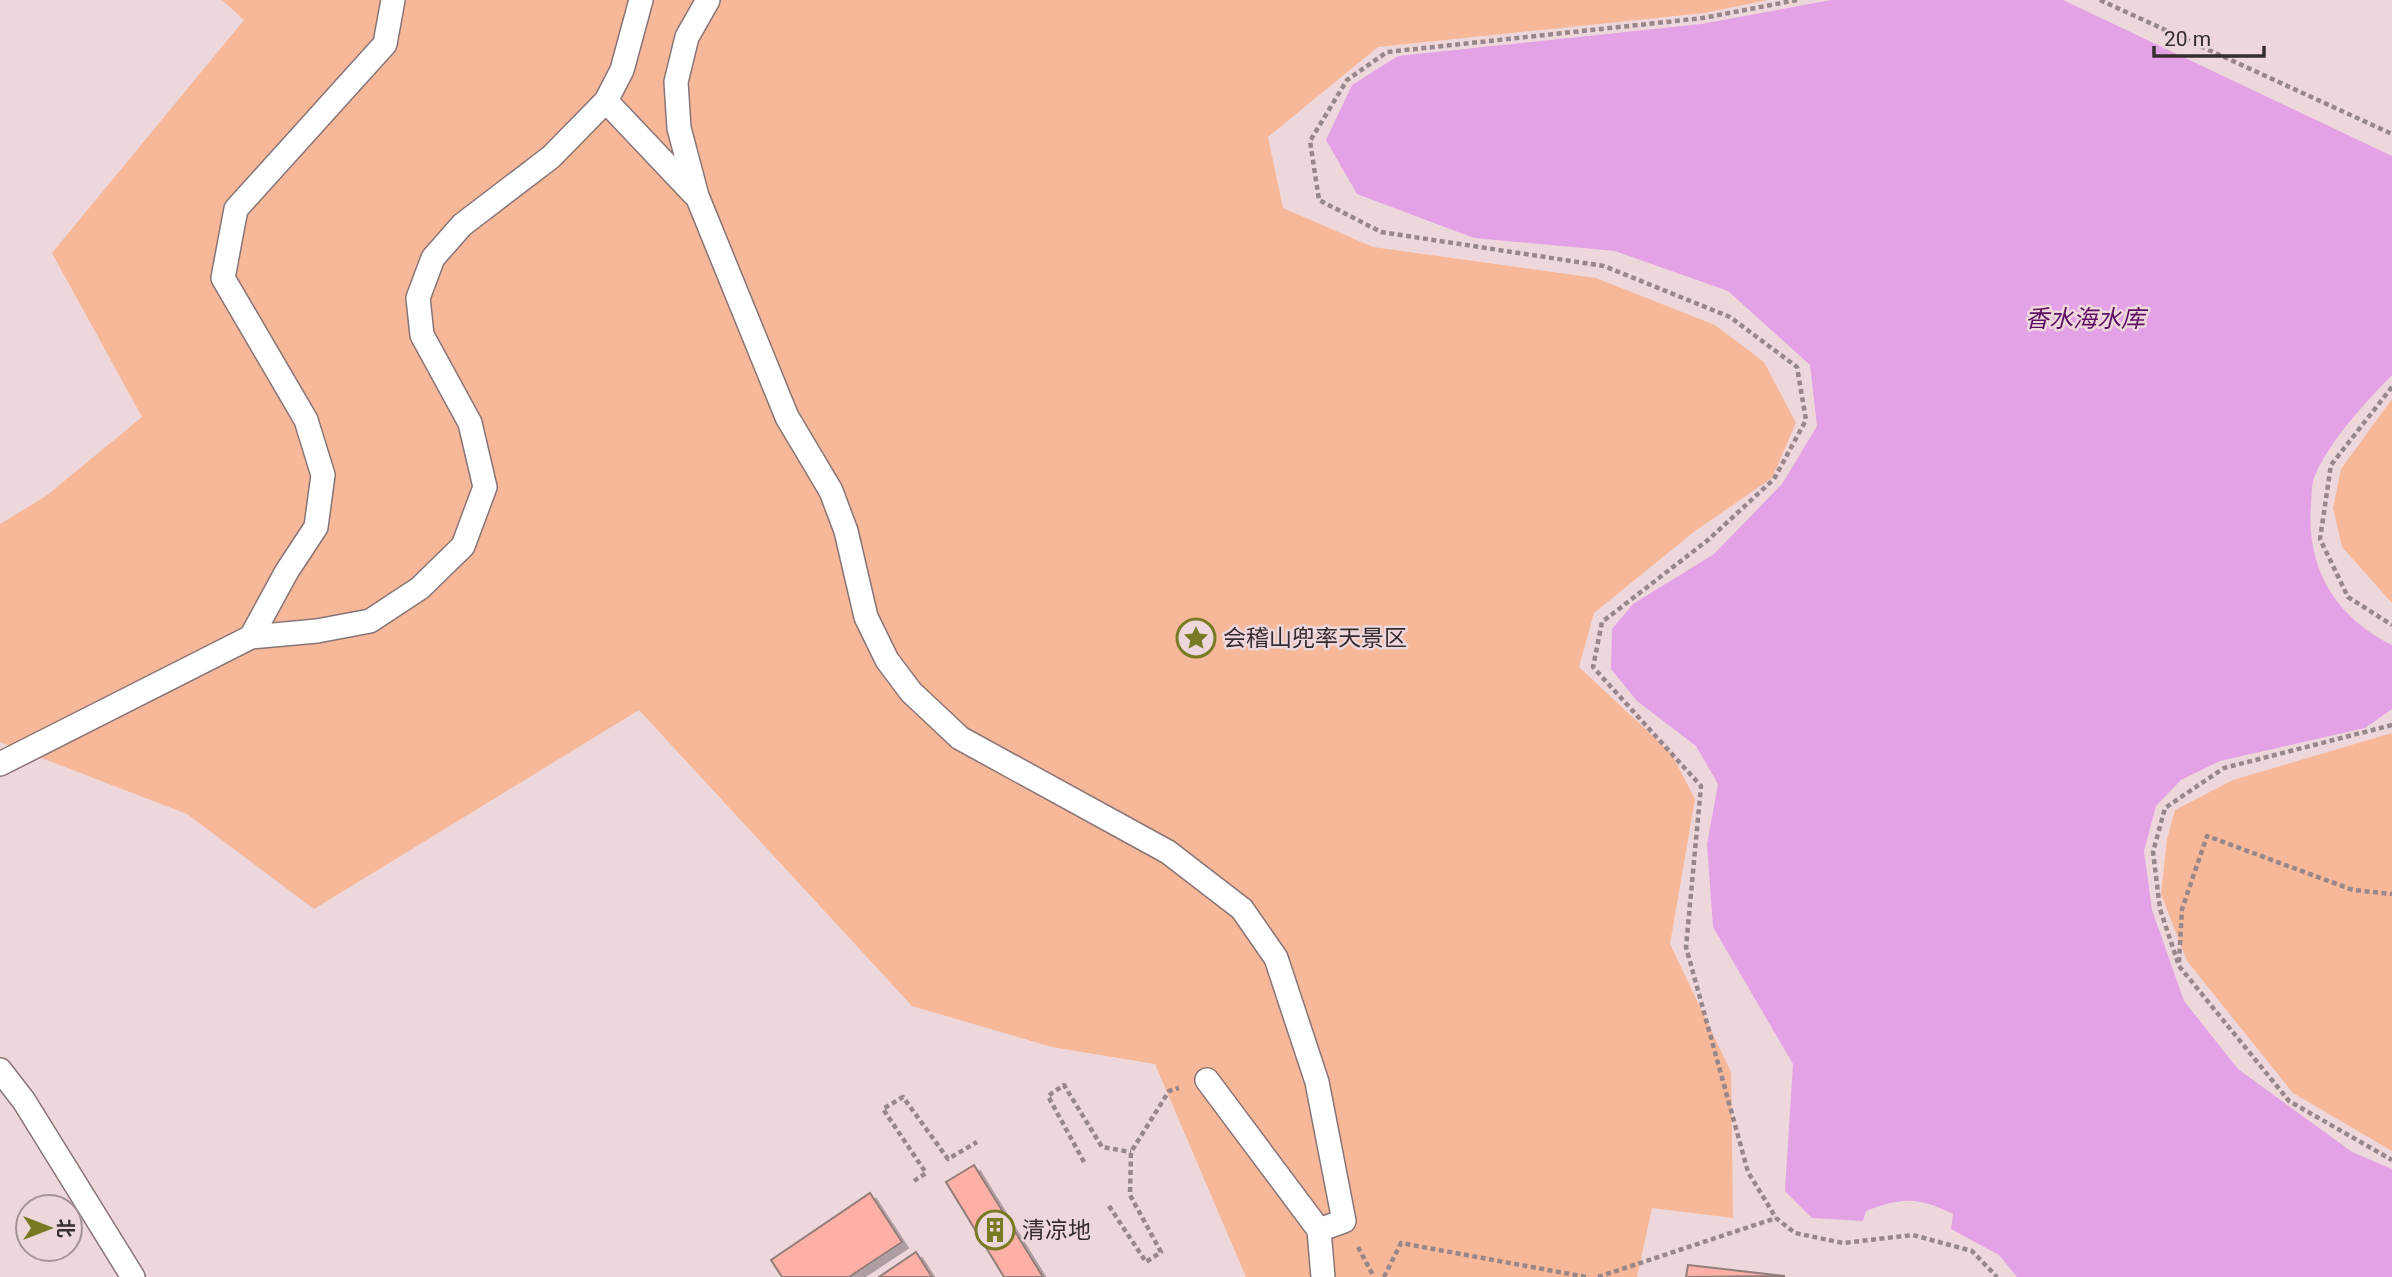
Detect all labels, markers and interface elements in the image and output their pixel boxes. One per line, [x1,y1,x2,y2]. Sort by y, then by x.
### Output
scale bar [2154,14,2264,58]
text: 20 m [2164,27,2211,51]
water label: 香水海水库 [2025,305,2149,333]
place icon: 会稽山兜率天景区 [1175,617,1217,659]
place label: 会稽山兜率天景区 [1223,625,1407,652]
north arrow [14,1193,84,1263]
building icon: 清凉地 [974,1209,1016,1251]
place label: 清凉地 [1022,1217,1091,1244]
text: 北 [54,1218,77,1238]

